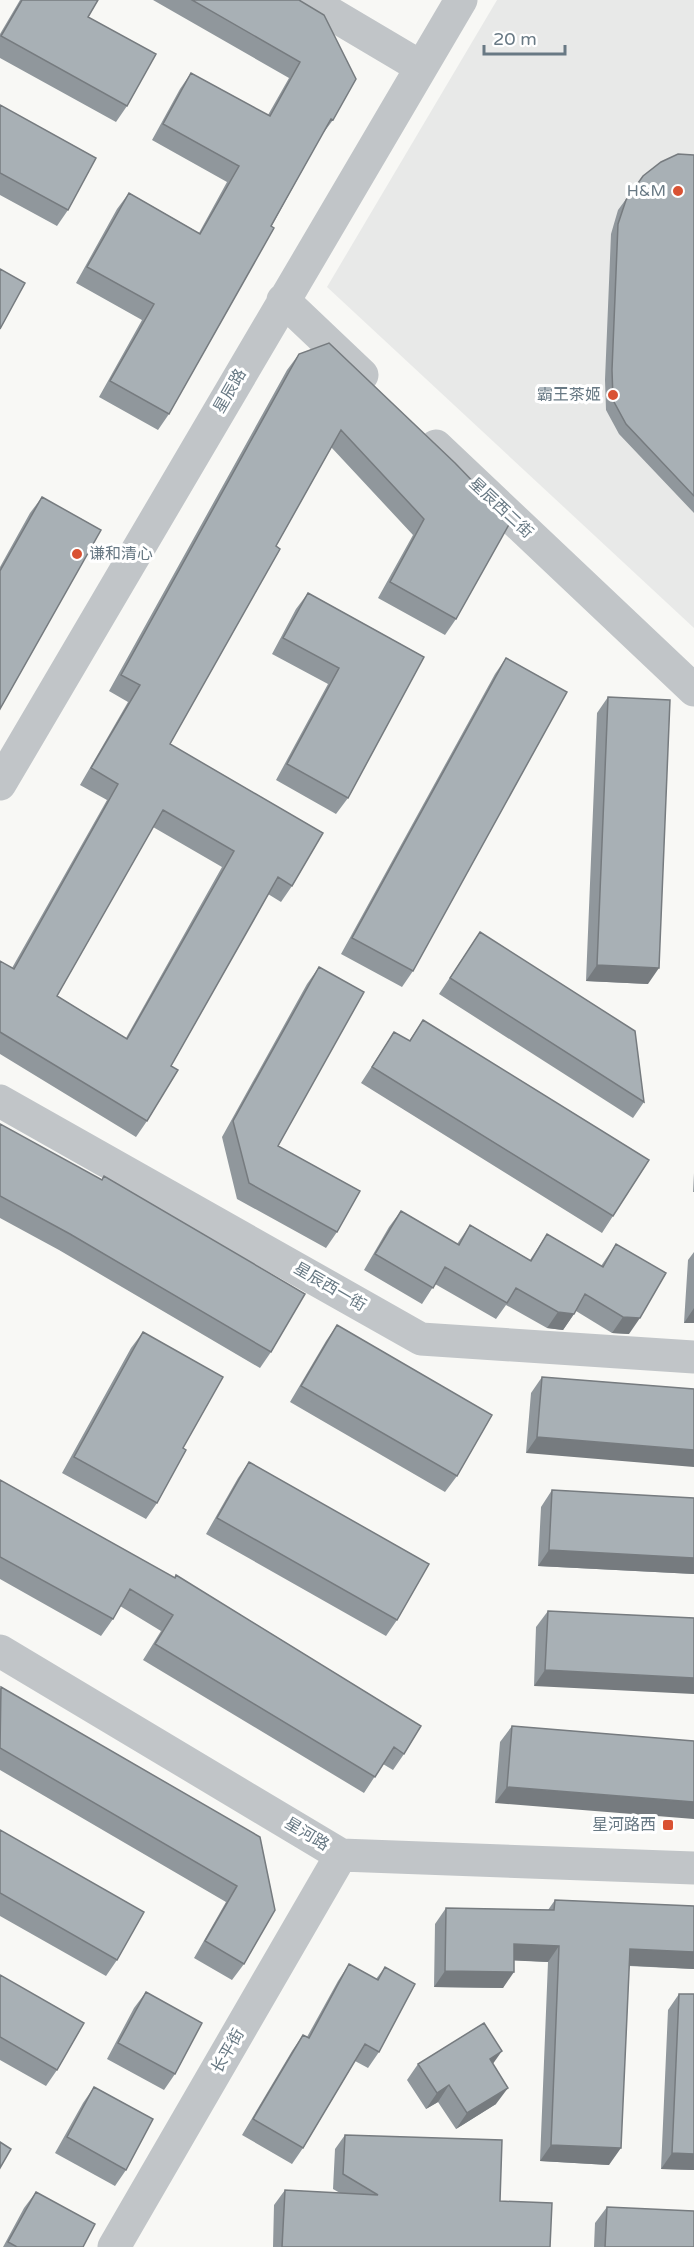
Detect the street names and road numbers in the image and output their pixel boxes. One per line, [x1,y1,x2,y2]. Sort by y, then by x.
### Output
street label: 星辰路 [209,365,251,417]
street label: 星辰西二街 [465,473,537,543]
street label: 星辰西一街 [290,1258,370,1316]
street label: 星河路 [281,1813,333,1855]
street label: 长平街 [207,2025,249,2077]

